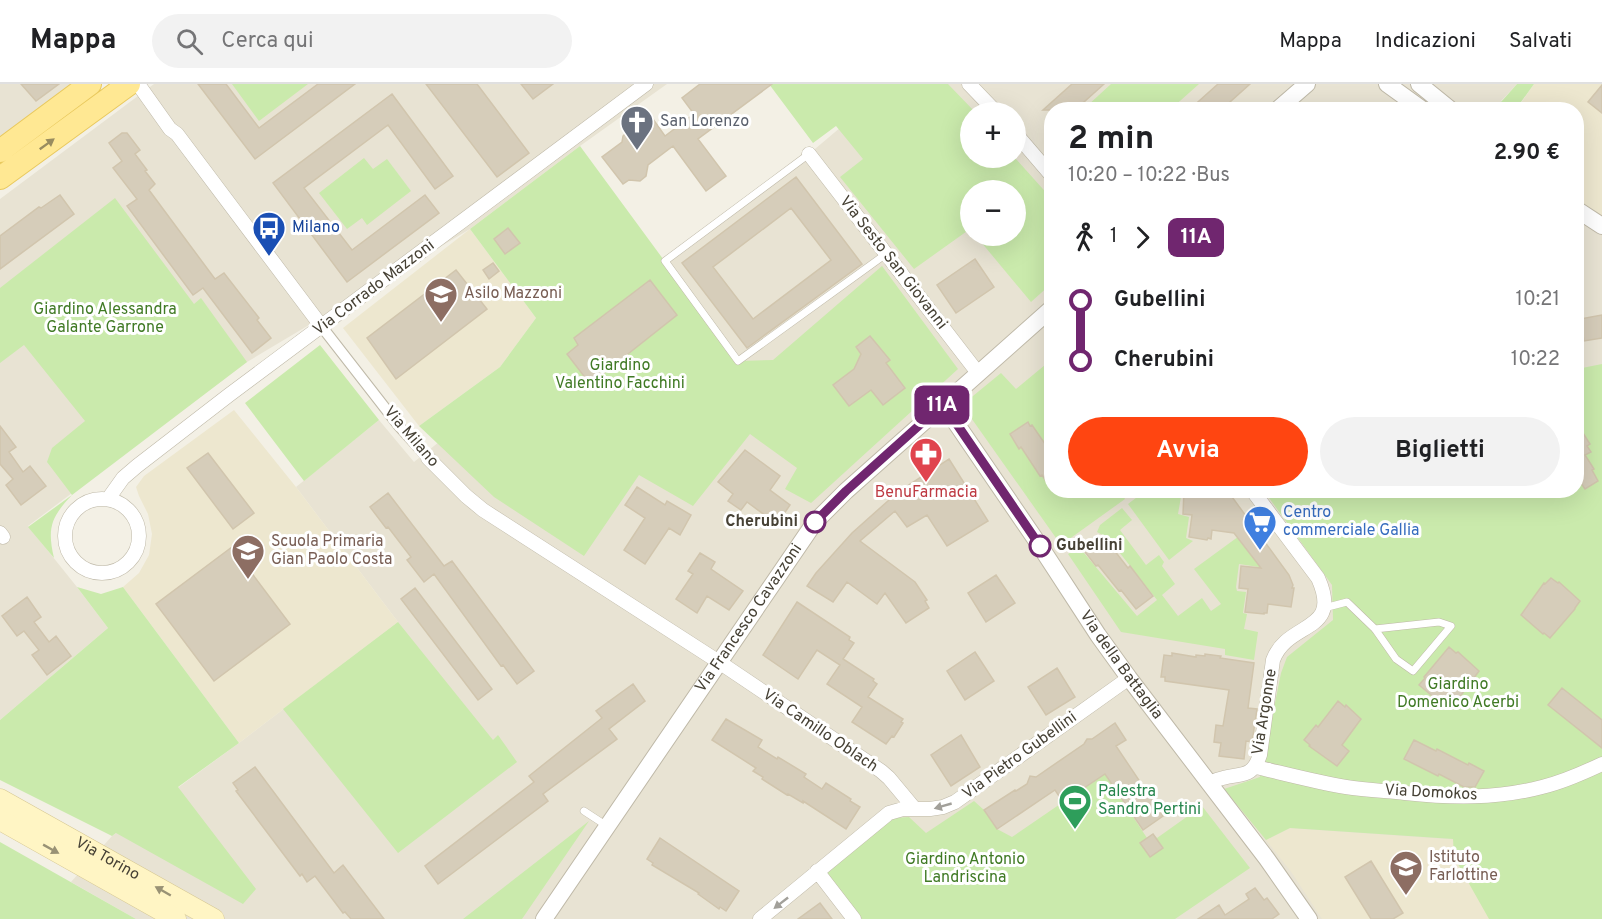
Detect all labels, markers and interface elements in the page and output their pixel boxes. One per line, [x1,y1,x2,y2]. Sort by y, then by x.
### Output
search box [152,14,572,68]
text: Mappa [30,23,116,59]
icon: search [173,25,206,58]
text: Cerca qui [221,28,314,55]
text: Mappa [1279,28,1342,55]
text: Indicazioni [1375,28,1476,55]
text: Salvati [1509,28,1572,55]
map controls [960,102,1026,246]
button: + [960,102,1026,168]
church icon: San Lorenzo [619,104,655,151]
place label: San Lorenzo [660,112,749,132]
text: 2 min [1068,119,1154,161]
one-way arrow [39,138,55,150]
text: 2.90 € [1494,140,1560,167]
text: 10:20 – 10:22 · Bus [1068,163,1230,189]
button: − [960,180,1026,246]
street label: Via Sesto San Giovanni [835,192,951,334]
bus stop icon: Milano [251,210,287,257]
place label: Milano [292,218,340,238]
icon: walk [1068,221,1101,254]
icon: forward [1126,221,1159,254]
text: 1 [1110,224,1117,250]
text: 11A [1180,224,1212,251]
street label: Via Corrado Mazzoni [309,236,439,340]
school or university icon: Asilo Mazzoni [423,276,459,323]
place label: Asilo Mazzoni [464,284,562,304]
text: Gubellini [1114,287,1205,314]
text: 10:21 [1516,287,1560,313]
park label: Giardino Alessandra Galante Garrone [33,300,177,338]
text: Cherubini [1114,347,1214,374]
text: 10:22 [1511,347,1560,373]
park label: Giardino Valentino Facchini [555,356,685,394]
line badge: 11A [908,386,976,424]
text: 11A [926,392,958,419]
street label: Via Milano [379,402,443,472]
button: Avvia [1068,417,1308,486]
button: Biglietti [1320,417,1560,486]
pharmacy icon: BenuFarmacia [908,436,944,483]
place label: BenuFarmacia [875,483,977,503]
place label: Centro commerciale Gallia [1283,503,1419,541]
supermarket icon: Centro commerciale Gallia [1242,504,1278,551]
marker: Cherubini [804,511,826,533]
place label: Cherubini [725,512,798,532]
place label: Scuola Primaria Gian Paolo Costa [271,532,393,570]
school or university icon: Scuola Primaria Gian Paolo Costa [230,533,266,580]
marker: Gubellini [1029,535,1051,557]
place label: Gubellini [1056,536,1122,556]
street label: Via Francesco Cavazzoni [691,540,807,697]
street label: Via della Battaglia [1075,607,1167,724]
street label: Via Argonne [1248,667,1282,757]
park label: Giardino Domenico Acerbi [1397,675,1519,713]
street label: Via Camillo Oblach [758,685,882,777]
street label: Via Pietro Gubellini [959,708,1081,804]
street label: Via Domokos [1384,781,1478,805]
place label: Palestra Sandro Pertini [1098,782,1201,820]
sports icon: Palestra Sandro Pertini [1057,783,1093,830]
one-way arrow [934,802,952,811]
street label: Via Torino [71,833,143,885]
one-way arrow [43,844,60,854]
place label: Istituto Farlottine [1429,848,1498,886]
school or university icon: Istituto Farlottine [1388,849,1424,896]
park label: Giardino Antonio Landriscina [905,850,1025,888]
one-way arrow [154,886,171,896]
one-way arrow [774,896,789,908]

